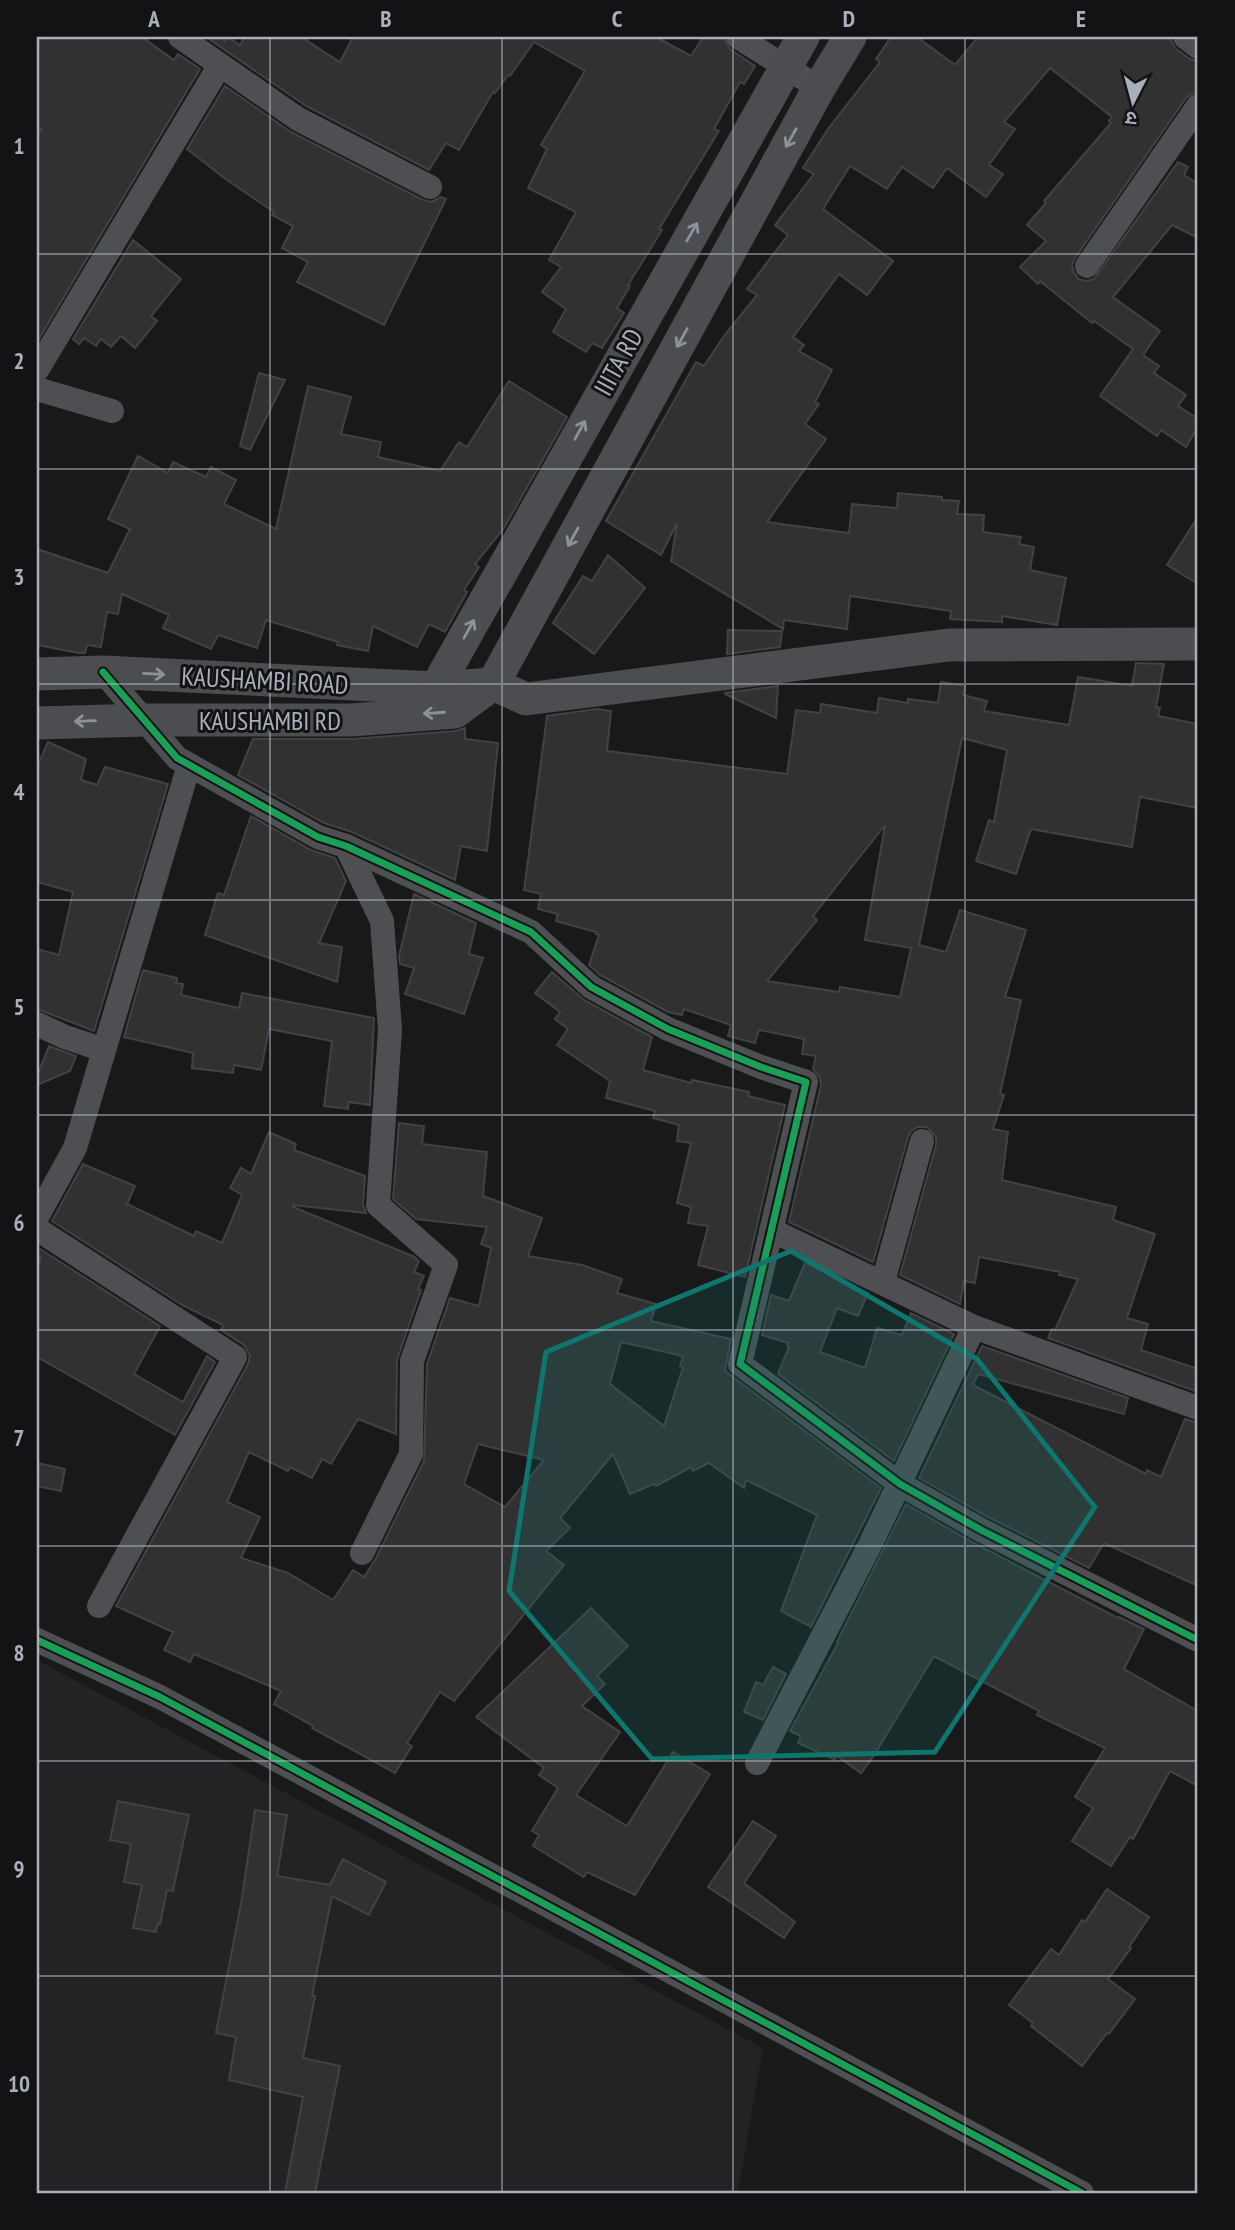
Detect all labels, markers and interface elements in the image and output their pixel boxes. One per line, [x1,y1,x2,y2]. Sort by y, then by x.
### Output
text: A [147,4,160,33]
text: B [380,4,392,33]
text: C [612,4,623,33]
text: D [843,4,855,33]
text: E [1076,4,1086,33]
north arrow [1098,66,1168,136]
text: उ [1124,106,1138,131]
one-way arrow [784,127,797,148]
text: 1 [14,131,25,160]
one-way arrow [685,222,699,242]
street label: IIITA RD [586,323,650,401]
one-way arrow [675,327,689,347]
text: 2 [14,346,25,375]
one-way arrow [574,420,587,441]
one-way arrow [566,526,579,547]
text: 3 [14,562,25,591]
one-way arrow [462,619,476,639]
street label: KAUSHAMBI ROAD [181,659,349,701]
one-way arrow [142,668,165,681]
street label: KAUSHAMBI RD [199,704,341,737]
one-way arrow [423,707,446,720]
one-way arrow [73,715,96,728]
text: 4 [14,777,25,806]
text: 5 [14,992,25,1021]
text: 6 [14,1208,25,1237]
text: 7 [14,1423,25,1452]
text: 8 [14,1638,25,1667]
text: 9 [14,1854,25,1883]
text: 10 [8,2069,30,2098]

